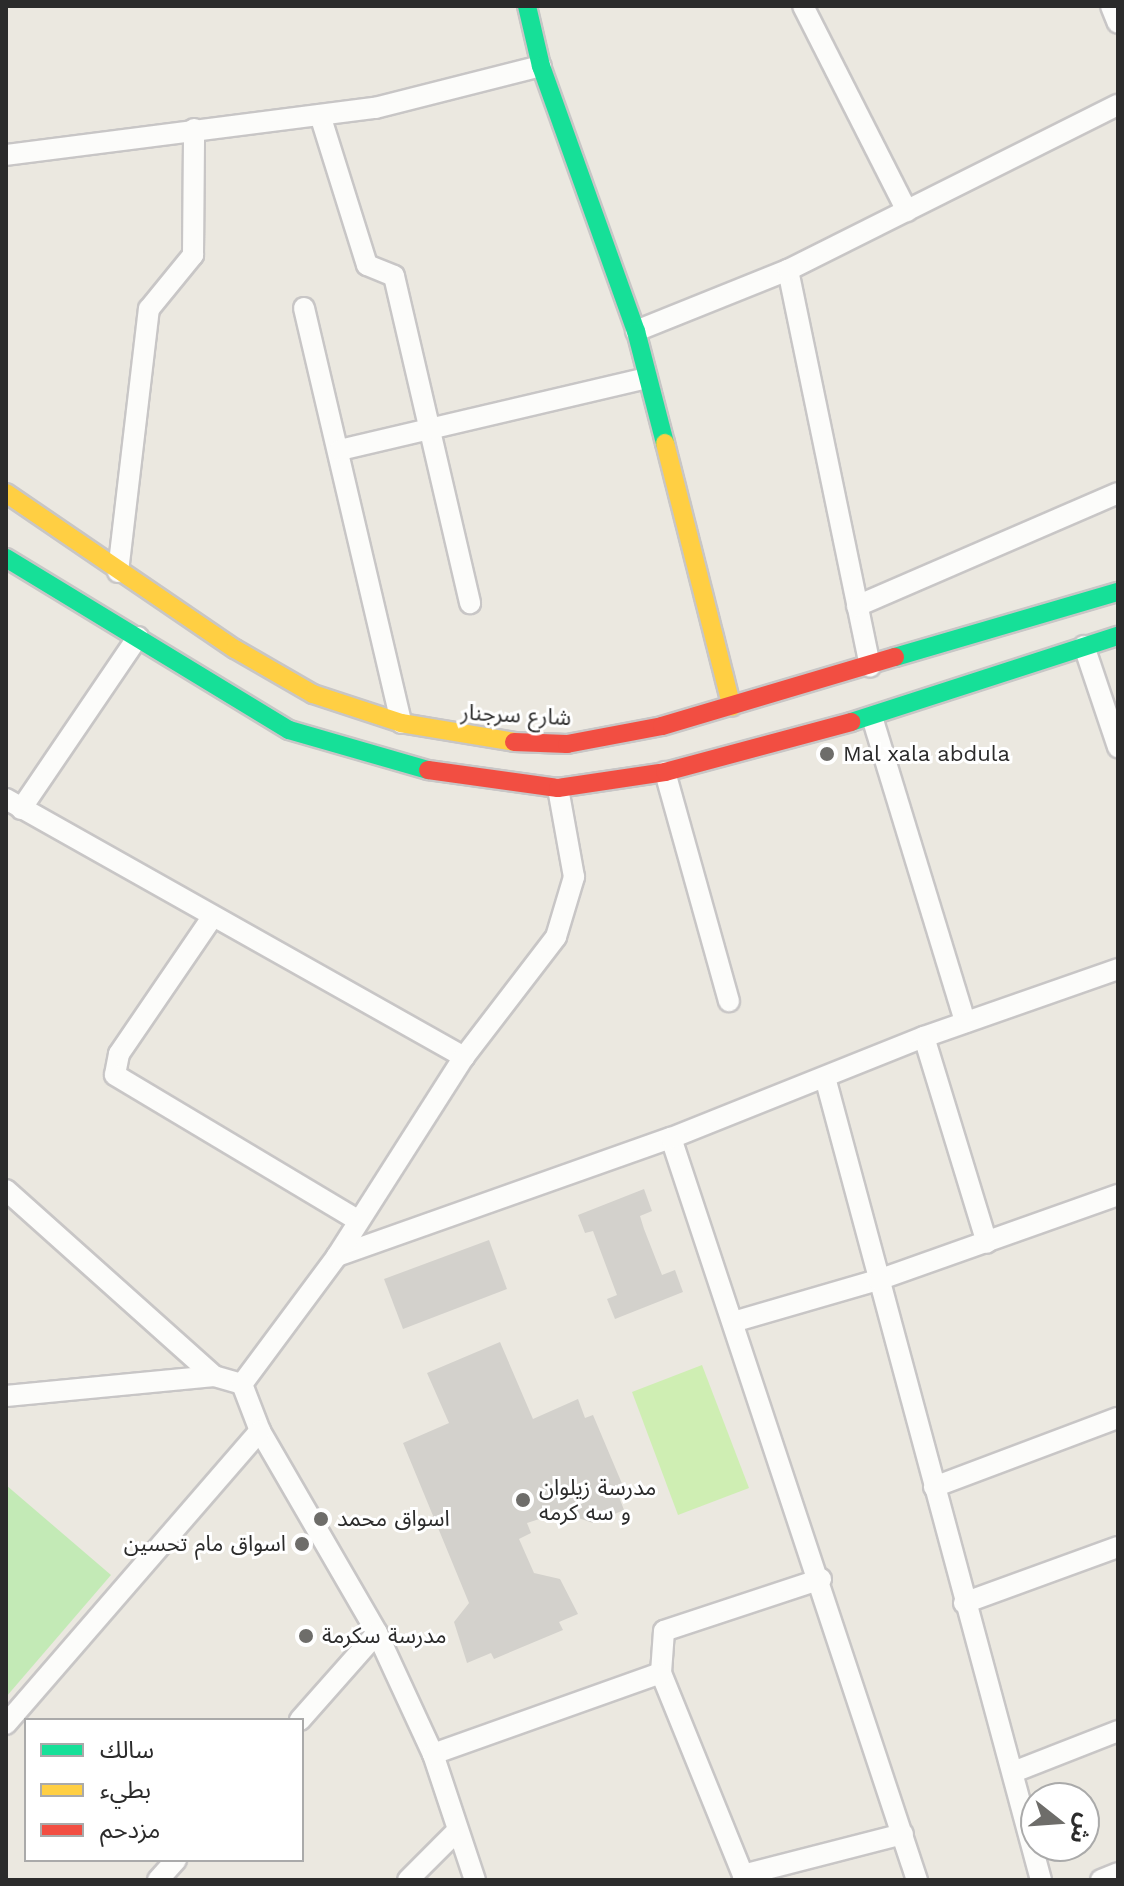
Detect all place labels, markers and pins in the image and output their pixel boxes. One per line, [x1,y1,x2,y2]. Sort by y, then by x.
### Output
place label: Mal xala abdula [843,741,1012,767]
marker: Mal xala abdula [818,745,836,763]
place label: مدرسة زيلوان و سه كرمه [539,1474,656,1526]
marker: مدرسة زيلوان و سه كرمه [514,1491,532,1509]
place label: اسواق محمد [337,1506,450,1532]
marker: اسواق محمد [312,1510,330,1528]
place label: اسواق مام تحسين [124,1531,286,1557]
marker: اسواق مام تحسين [293,1535,311,1553]
place label: مدرسة سكرمة [322,1623,447,1649]
marker: مدرسة سكرمة [297,1627,315,1645]

